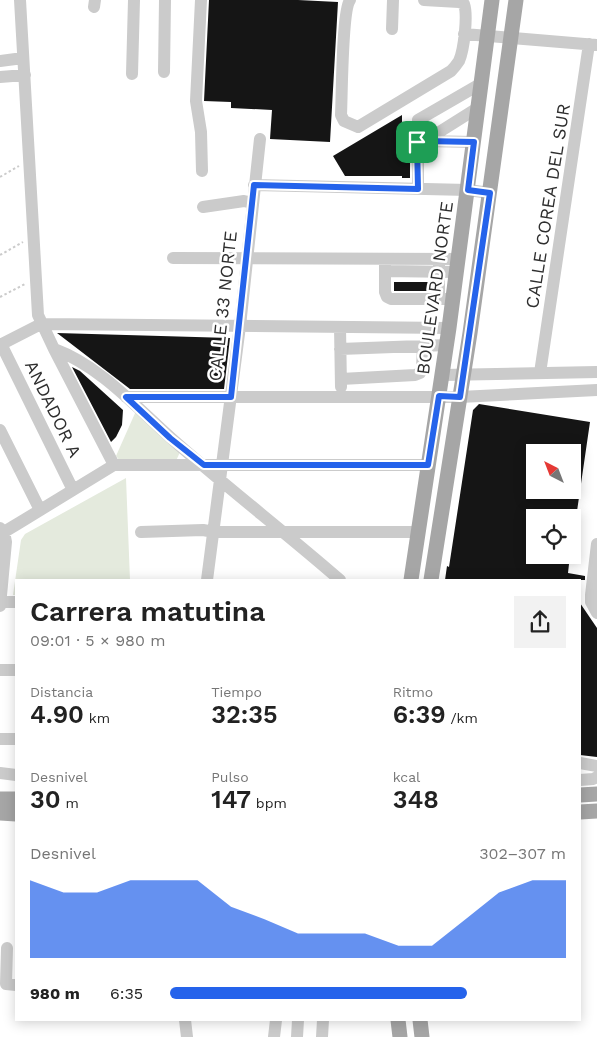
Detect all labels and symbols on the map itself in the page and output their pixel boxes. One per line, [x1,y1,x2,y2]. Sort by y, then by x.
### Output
street label: CALLE COREA DEL SUR [521,102,574,310]
pin [396,121,438,163]
street label: BOULEVARD NORTE [412,200,457,376]
street label: CALLE 33 NORTE [204,230,241,382]
street label: ANDADOR A [21,357,86,461]
north arrow [526,444,581,499]

